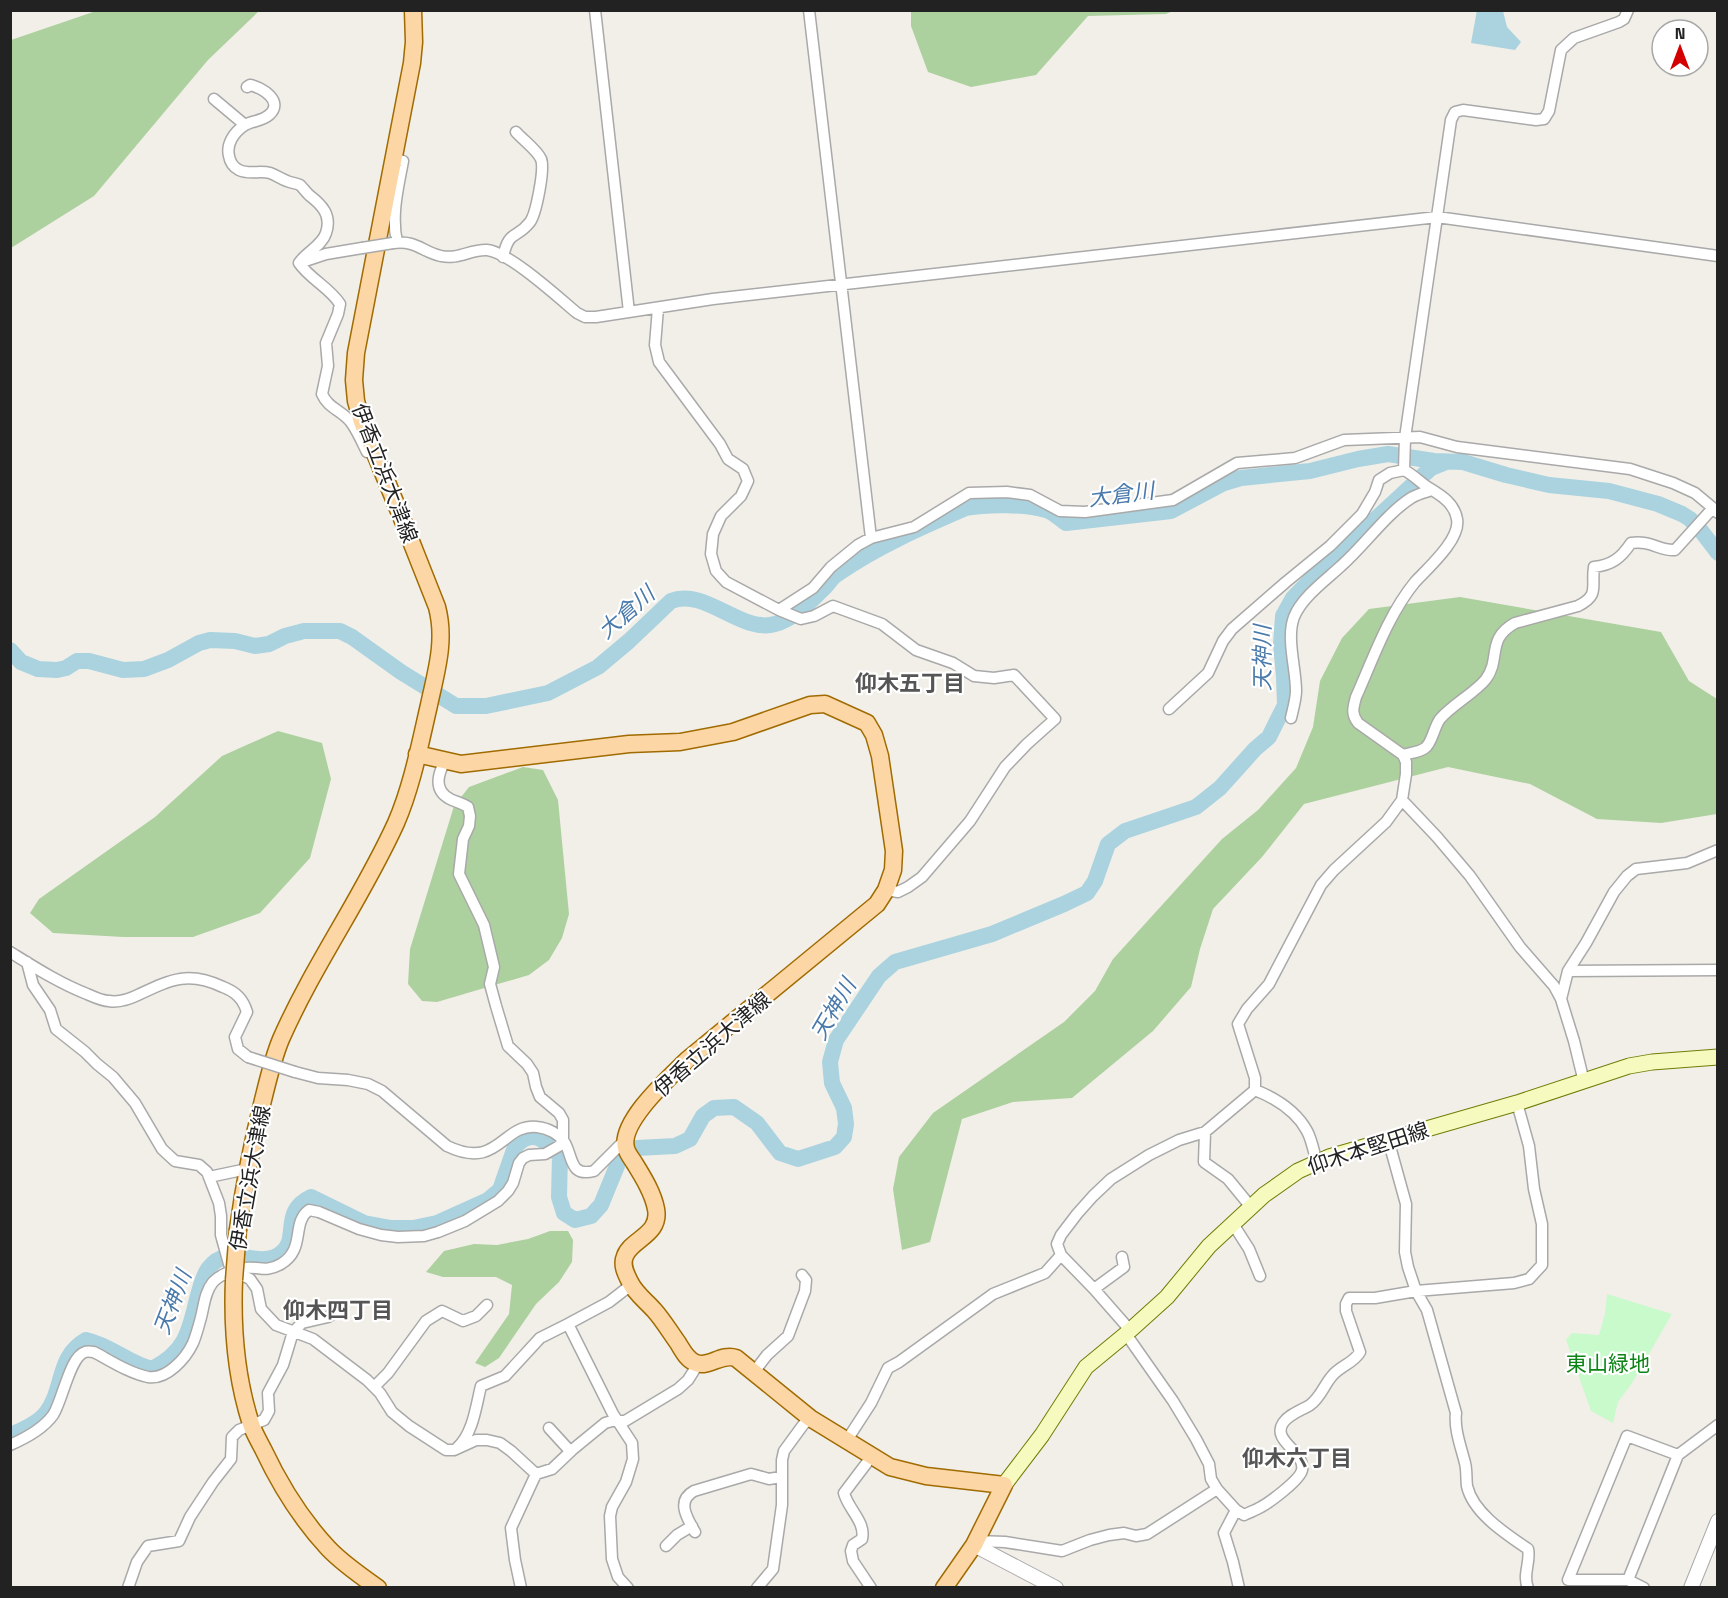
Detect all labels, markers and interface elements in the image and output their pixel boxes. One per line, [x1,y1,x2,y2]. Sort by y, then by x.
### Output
north arrow [1650,18,1710,78]
text: N [1675,23,1685,44]
street label: 伊香立浜大津線 [346,400,424,546]
water label: 大倉川 [1087,476,1157,512]
water label: 大倉川 [592,578,662,644]
water label: 天神川 [1248,623,1276,691]
district label: 仰木五丁目 [855,669,965,697]
water label: 天神川 [804,972,863,1045]
street label: 伊香立浜大津線 [648,986,776,1102]
street label: 伊香立浜大津線 [224,1103,276,1253]
street label: 仰木本堅田線 [1304,1116,1432,1180]
water label: 天神川 [147,1264,198,1338]
district label: 仰木四丁目 [283,1296,393,1324]
park label: 東山緑地 [1566,1350,1650,1377]
district label: 仰木六丁目 [1242,1444,1352,1472]

